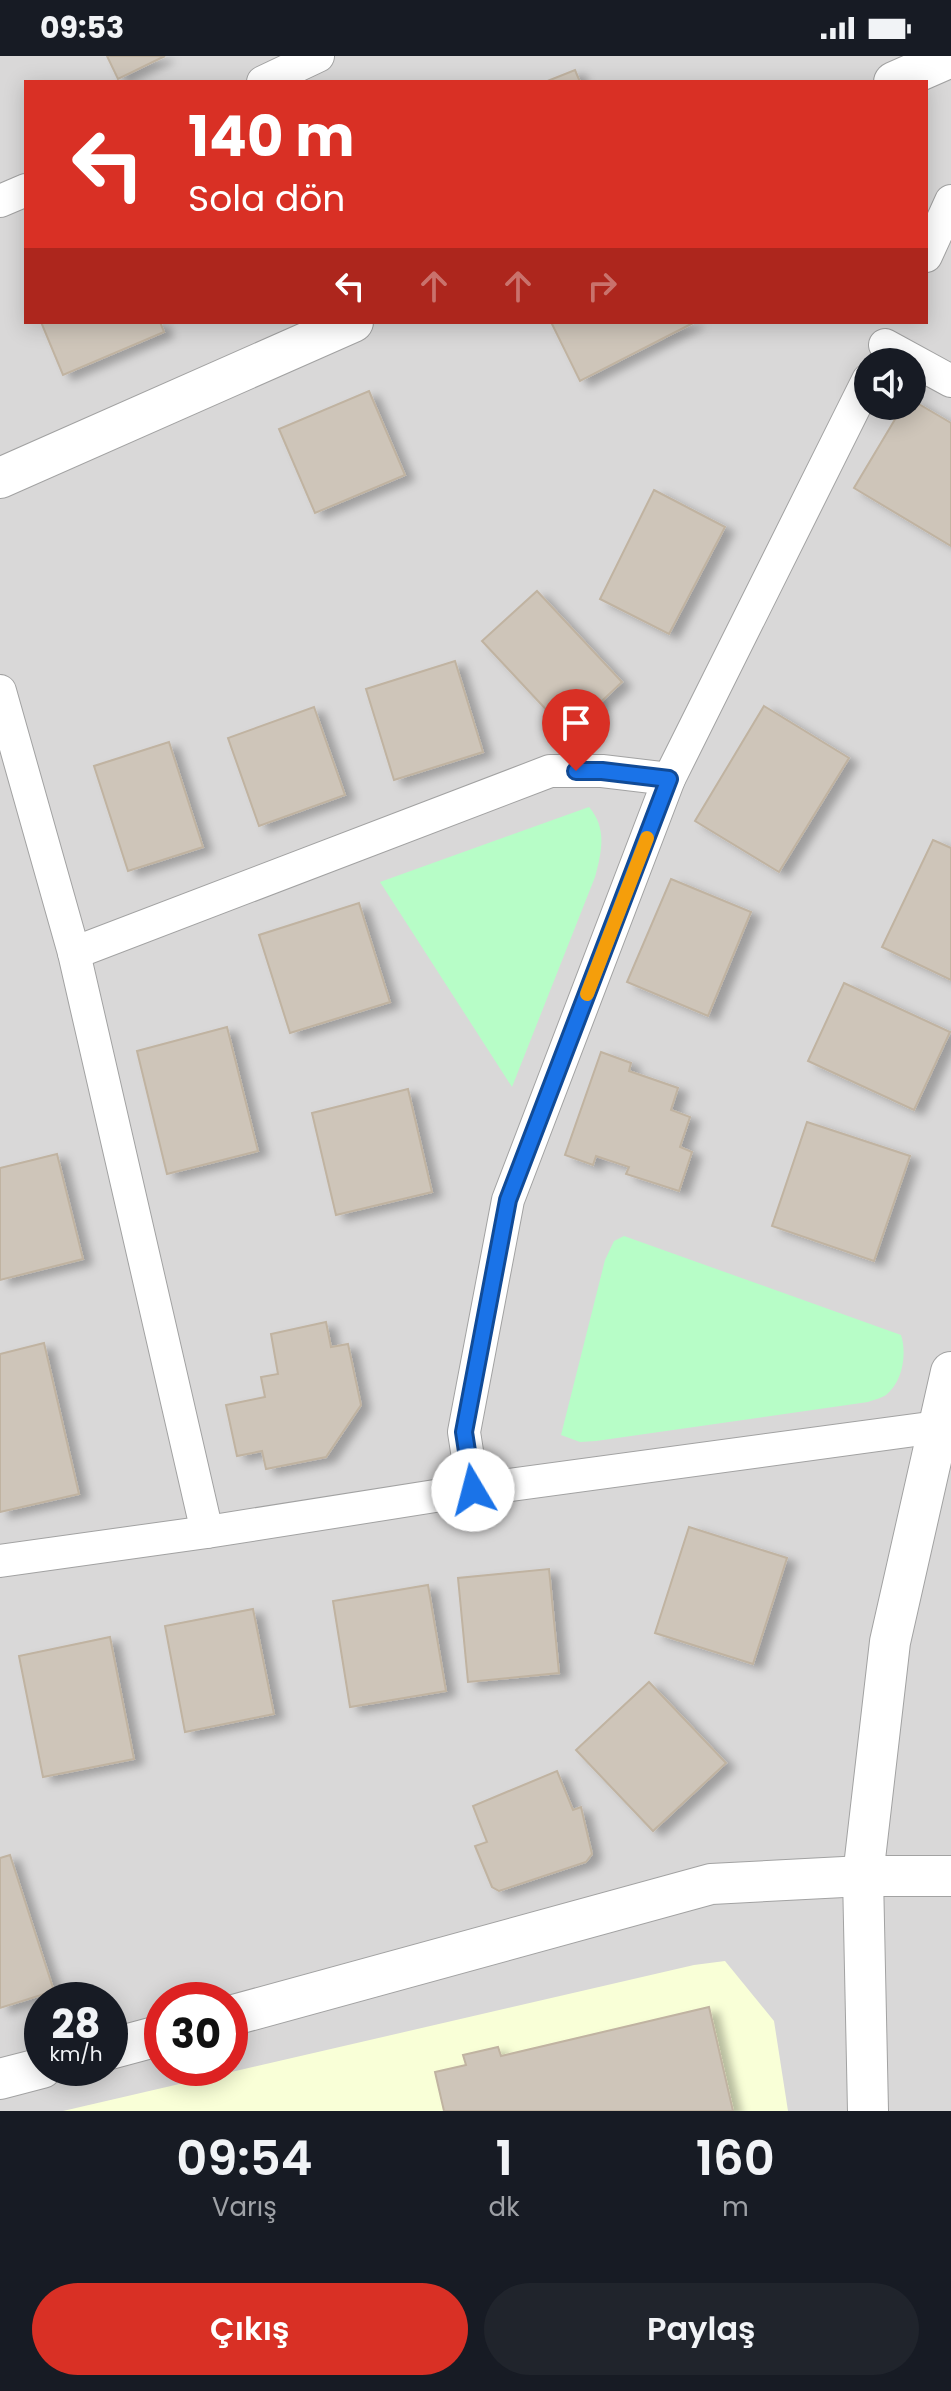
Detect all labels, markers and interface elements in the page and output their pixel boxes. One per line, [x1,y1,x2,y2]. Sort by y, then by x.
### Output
text: 09:53 [40,6,124,49]
text: 140 m [188,97,355,176]
icon: left [56,112,160,216]
text: Sola dön [188,173,345,224]
icon: left [328,264,372,308]
icon: ahead [412,264,456,308]
icon: ahead [496,264,540,308]
icon: right [580,264,624,308]
map controls [854,348,926,420]
button: sound [854,348,926,420]
pin [542,689,610,771]
icon: arrive [554,701,598,745]
position arrow [431,1448,515,1532]
speed limit sign: 30 [144,1982,248,2086]
text: 28 [52,1996,100,2052]
text: km/h [49,2040,103,2068]
text: 09:54 [176,2125,312,2192]
text: 1 [495,2125,513,2192]
text: 160 [696,2125,775,2192]
text: Varış [212,2189,277,2225]
text: dk [489,2189,520,2225]
text: m [722,2189,749,2225]
button: Çıkış [32,2283,468,2375]
button: Paylaş [484,2283,919,2375]

